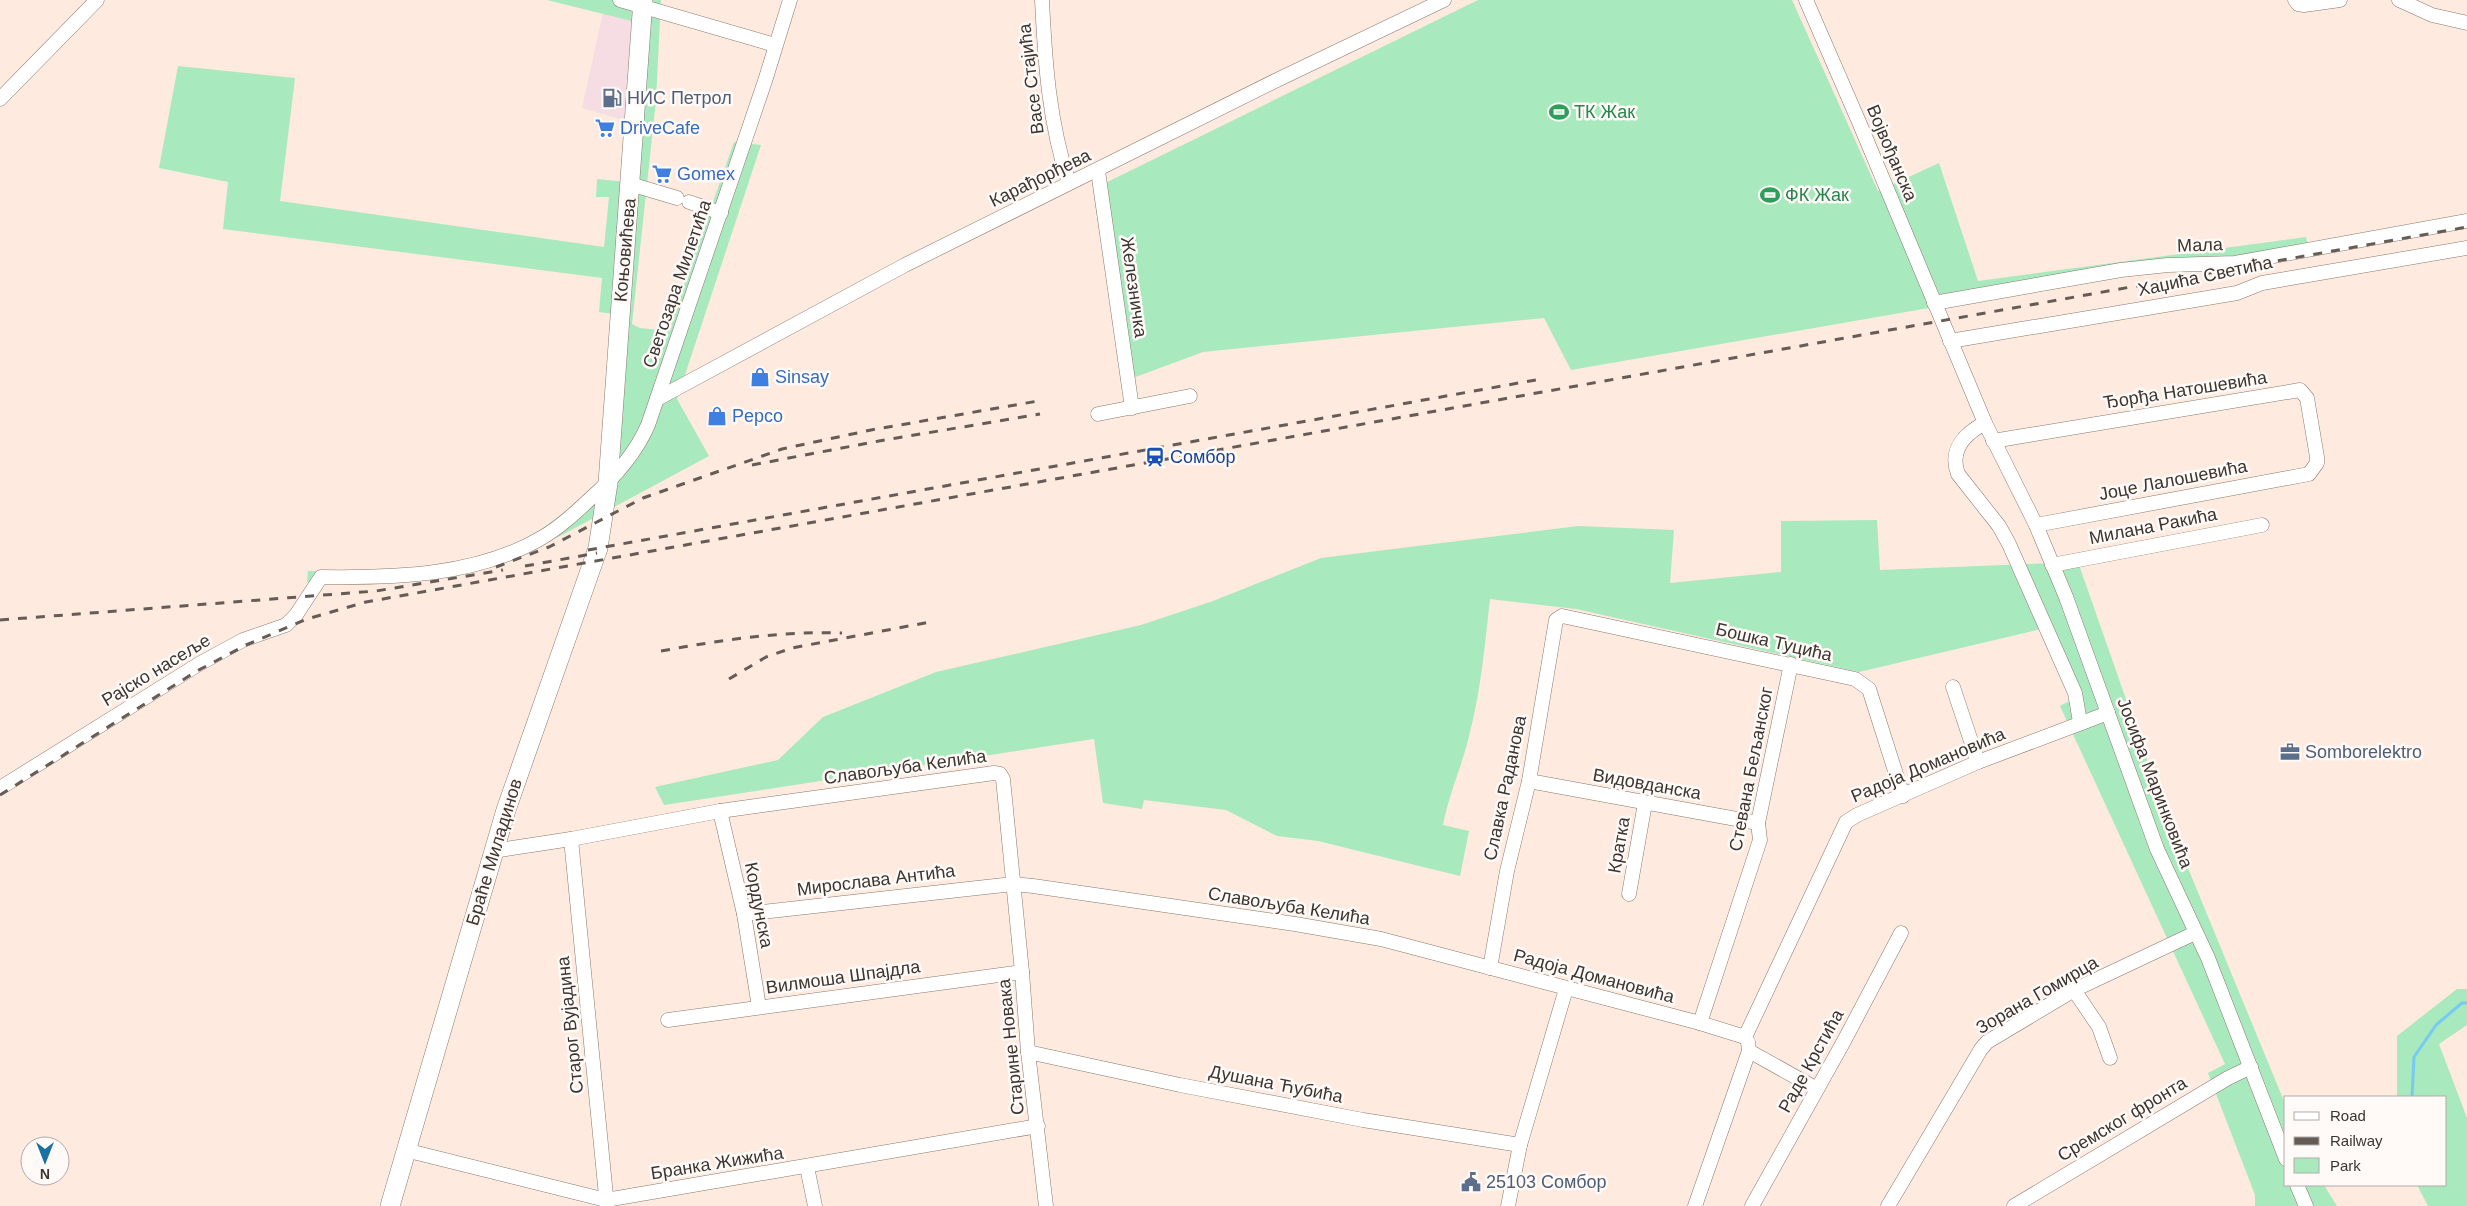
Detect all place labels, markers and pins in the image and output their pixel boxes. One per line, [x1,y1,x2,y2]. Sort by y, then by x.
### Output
fuel station icon: НИС Петрол [601,87,623,109]
place label: НИС Петрол [627,88,732,108]
sports icon: ТК Жак [1548,101,1570,123]
place label: ТК Жак [1574,102,1635,122]
supermarket icon: DriveCafe [594,117,616,139]
place label: DriveCafe [620,118,700,138]
supermarket icon: Gomex [651,163,673,185]
place label: Gomex [677,164,735,184]
sports icon: ФК Жак [1759,184,1781,206]
place label: ФК Жак [1785,185,1849,205]
shop icon: Sinsay [749,366,771,388]
place label: Sinsay [775,367,829,387]
shop icon: Pepco [706,405,728,427]
place label: Pepco [732,406,783,426]
station icon: Сомбор [1144,446,1166,468]
place label: Сомбор [1170,447,1236,467]
office icon: Somborelektro [2279,741,2301,763]
place label: Somborelektro [2305,742,2422,762]
public building icon: 25103 Сомбор [1460,1171,1482,1193]
place label: 25103 Сомбор [1486,1172,1607,1192]

